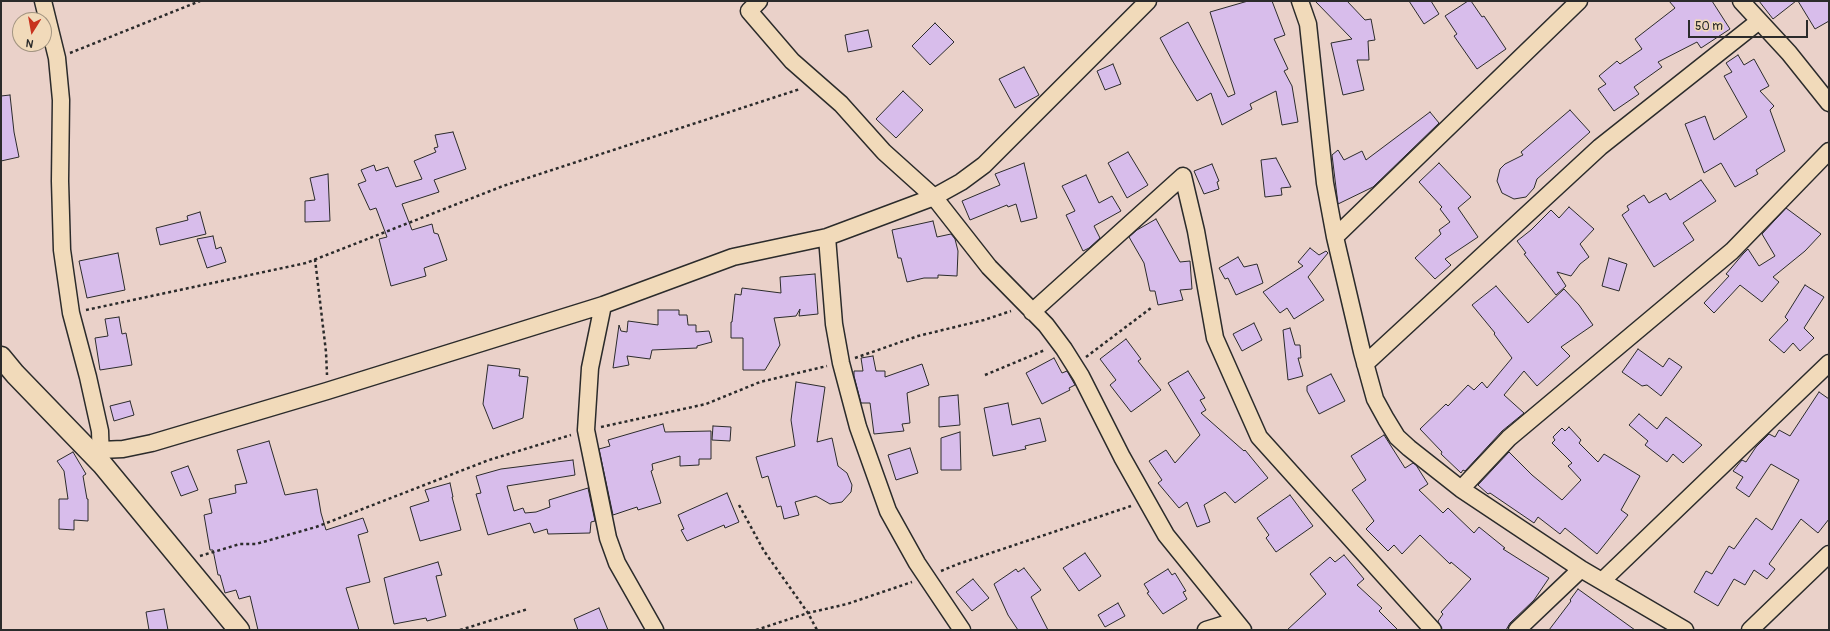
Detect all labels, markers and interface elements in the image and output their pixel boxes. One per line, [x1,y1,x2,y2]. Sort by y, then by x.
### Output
north arrow [12,12,52,52]
scale bar [1690,12,1810,38]
text: 50 m [1695,19,1723,34]
text: N [25,36,35,50]

